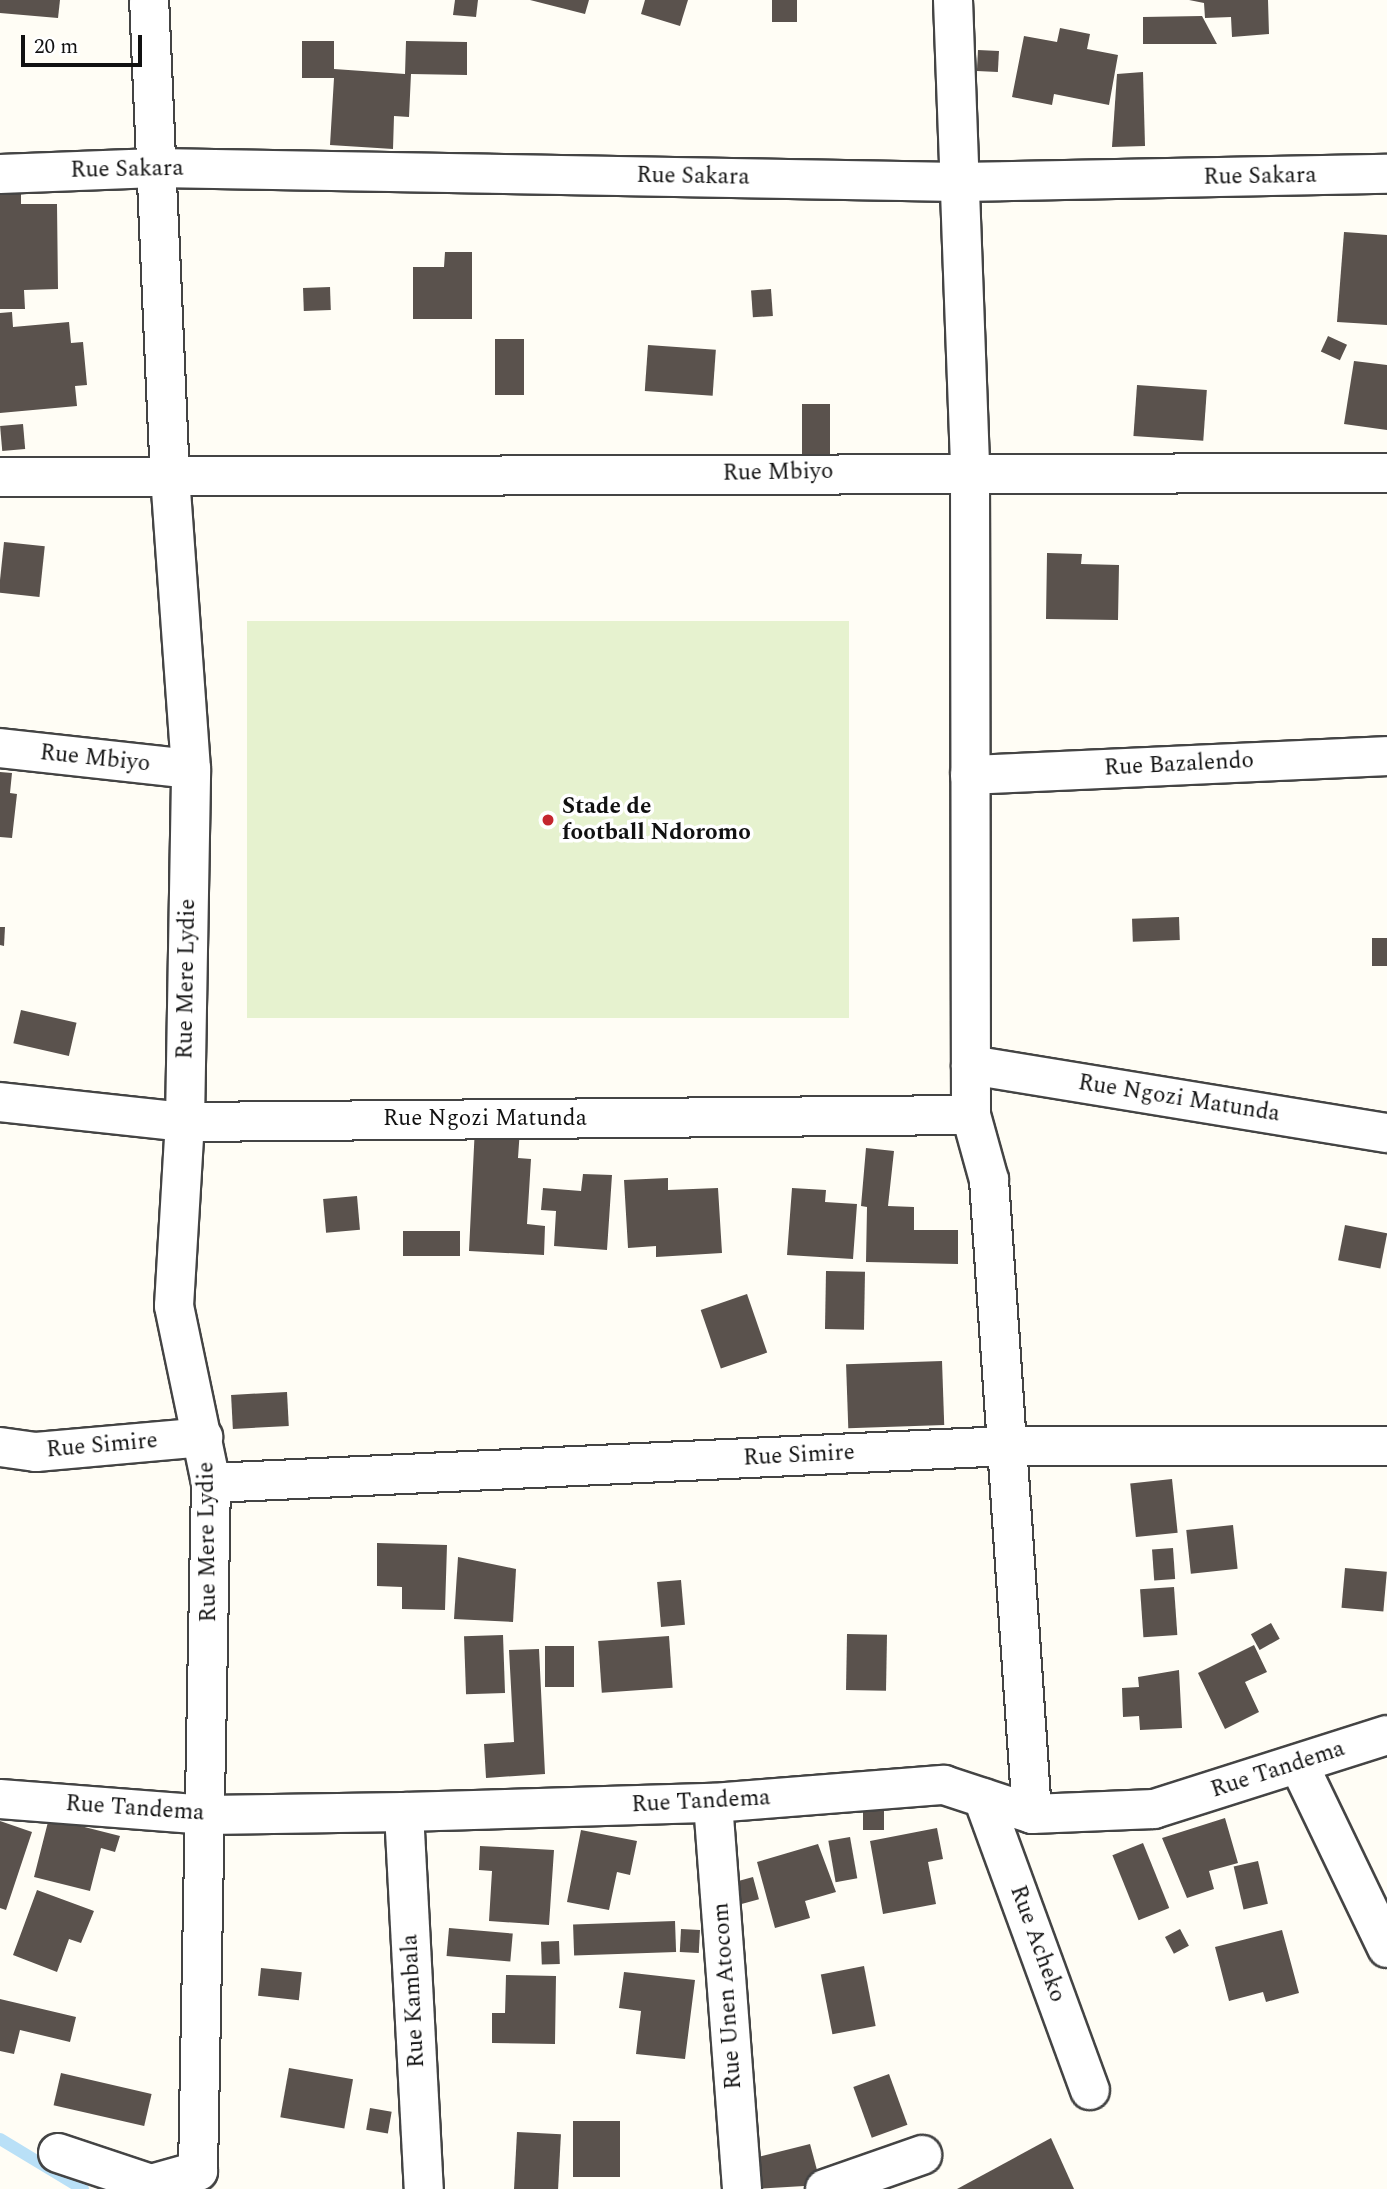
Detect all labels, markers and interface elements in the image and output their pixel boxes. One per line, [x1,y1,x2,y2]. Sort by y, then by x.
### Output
scale bar [24,21,145,65]
text: 20 m [34,31,78,63]
street label: Rue Sakara [70,155,184,185]
street label: Rue Sakara [636,162,750,192]
street label: Rue Sakara [1203,162,1317,192]
street label: Rue Mbiyo [722,458,834,488]
street label: Rue Mbiyo [39,739,151,779]
street label: Rue Bazalendo [1103,747,1255,783]
place label: Stade de football Ndoromo [562,793,751,847]
marker: Stade de football Ndoromo [540,812,556,828]
street label: Rue Mere Lydie [172,898,202,1060]
street label: Rue Ngozi Matunda [1076,1069,1282,1129]
street label: Rue Ngozi Matunda [383,1105,587,1133]
street label: Rue Simire [45,1427,159,1465]
street label: Rue Simire [743,1439,855,1473]
street label: Rue Mere Lydie [193,1461,223,1623]
street label: Rue Tandema [1208,1735,1348,1805]
street label: Rue Tandema [631,1785,771,1819]
street label: Rue Tandema [65,1790,205,1828]
street label: Rue Acheko [1003,1882,1071,2006]
street label: Rue Unen Atocom [708,1902,748,2090]
street label: Rue Kambala [397,1933,431,2069]

